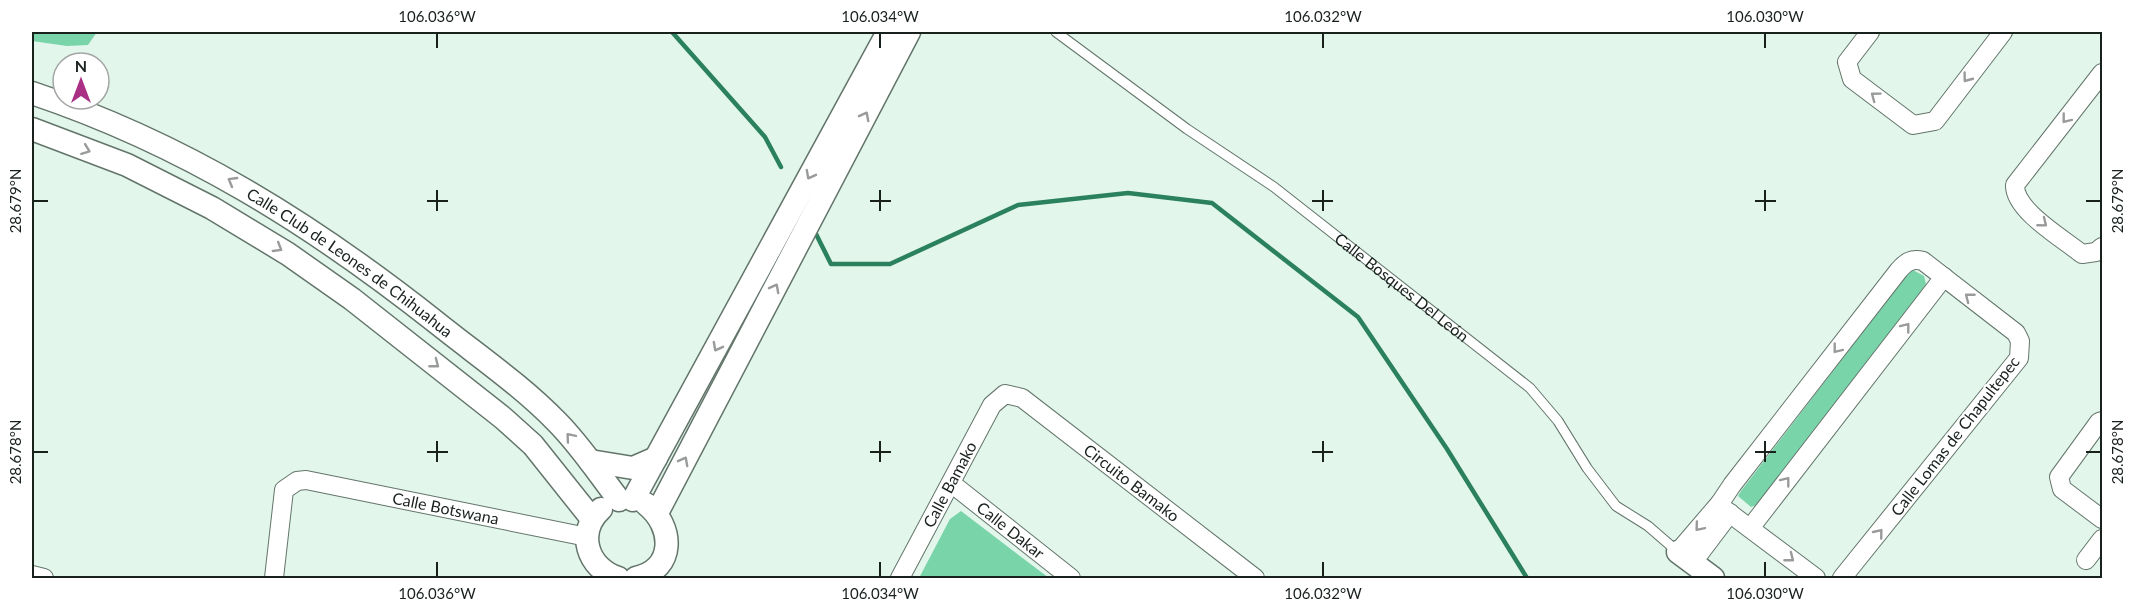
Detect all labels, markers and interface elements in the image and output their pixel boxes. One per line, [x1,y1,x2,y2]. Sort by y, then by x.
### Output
text: 106.036°W [398,7,476,25]
text: 106.034°W [841,7,919,25]
text: 106.032°W [1284,7,1362,25]
text: 106.030°W [1726,7,1804,25]
north arrow [51,51,111,111]
text: N [75,56,87,75]
one-way arrow [1964,72,1975,83]
one-way arrow [1871,93,1882,104]
one-way arrow [858,111,869,122]
one-way arrow [2063,112,2074,123]
one-way arrow [80,142,91,155]
text: 28.679°N [6,169,24,233]
one-way arrow [806,169,817,180]
text: 28.679°N [2108,169,2126,233]
one-way arrow [228,176,238,188]
street label: Calle Club de Leones de Chihuahua [244,184,457,341]
one-way arrow [2036,215,2047,226]
street label: Calle Bosques Del León [1331,229,1473,345]
one-way arrow [272,241,282,253]
one-way arrow [767,284,779,295]
one-way arrow [1965,293,1976,304]
one-way arrow [1898,322,1909,333]
one-way arrow [713,341,724,351]
one-way arrow [1833,343,1844,354]
street label: Calle Lomas de Chapultepec [1886,352,2023,519]
one-way arrow [428,356,439,367]
text: 28.678°N [6,420,24,484]
text: 28.678°N [2108,420,2126,484]
one-way arrow [566,433,577,444]
street label: Calle Bamako [919,438,980,531]
street label: Circuito Bamako [1080,440,1183,525]
one-way arrow [677,457,688,467]
one-way arrow [1779,477,1790,488]
street label: Calle Botswana [391,488,501,528]
street label: Calle Dakar [973,497,1049,562]
one-way arrow [1695,520,1706,531]
one-way arrow [1871,529,1882,540]
one-way arrow [1783,551,1794,562]
text: 106.036°W [398,584,476,602]
text: 106.034°W [841,584,919,602]
text: 106.032°W [1284,584,1362,602]
text: 106.030°W [1726,584,1804,602]

